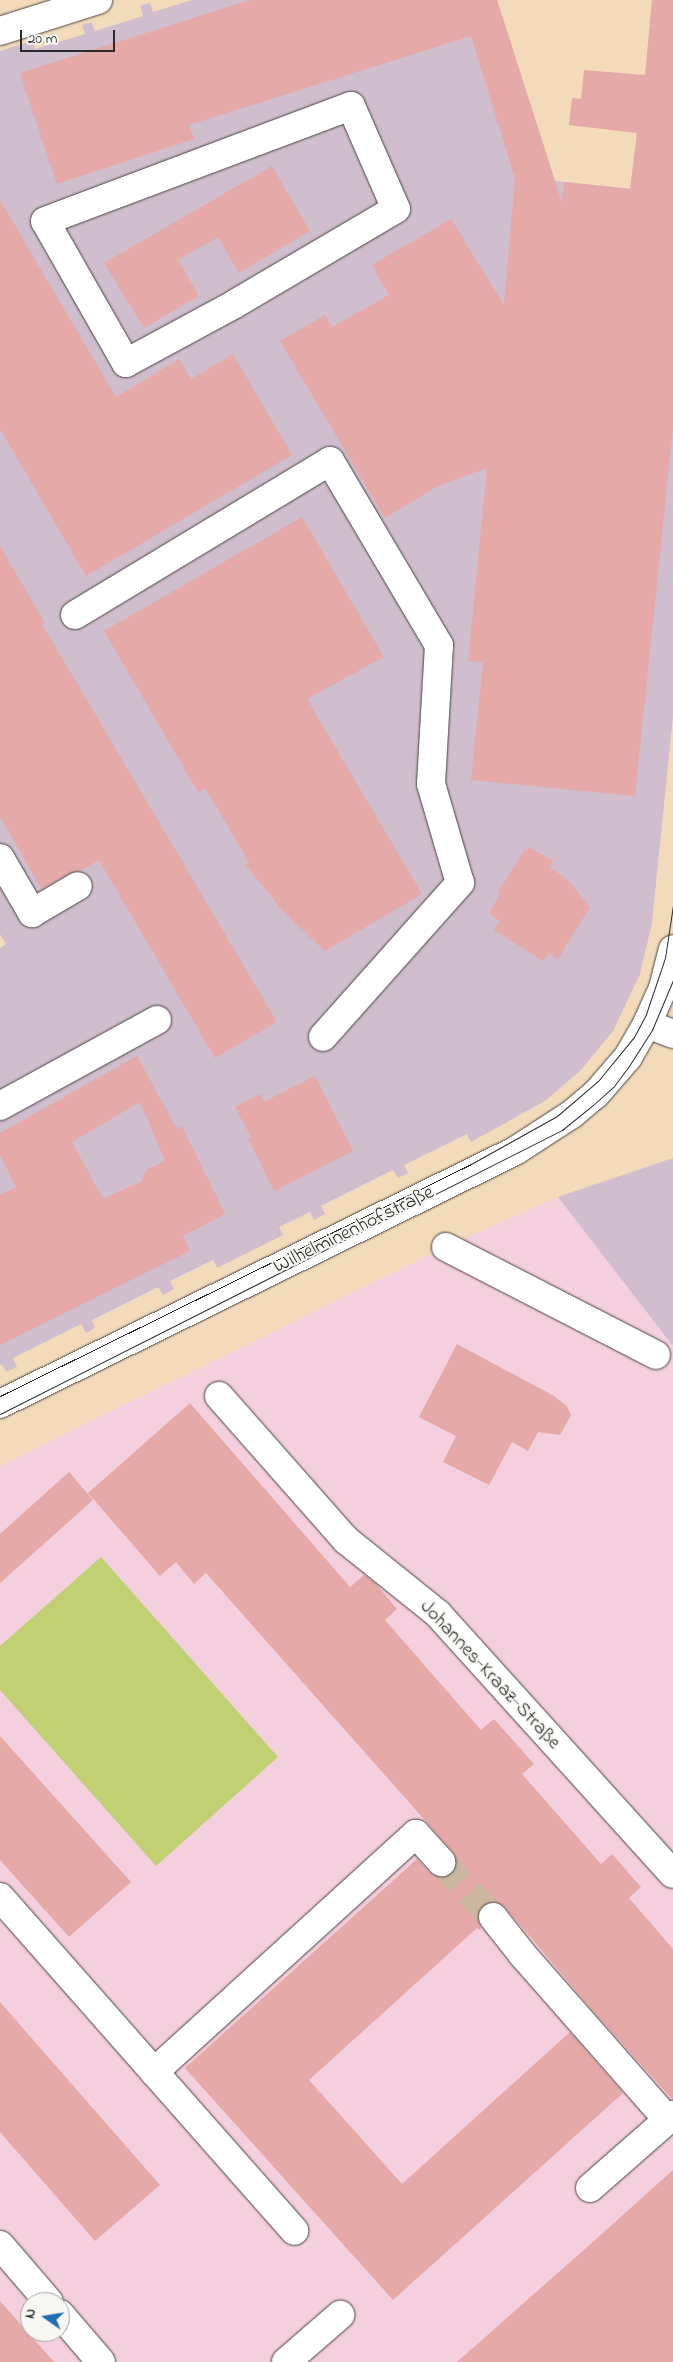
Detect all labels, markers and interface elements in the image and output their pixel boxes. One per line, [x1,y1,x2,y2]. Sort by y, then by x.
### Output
scale bar [22,20,118,52]
text: 20 m [28,28,57,50]
street label: Wilhelminenhofstraße [270,1181,438,1279]
street label: Johannes-Kraaz-Straße [415,1595,565,1755]
north arrow [20,2292,70,2342]
text: N [20,2307,42,2321]

